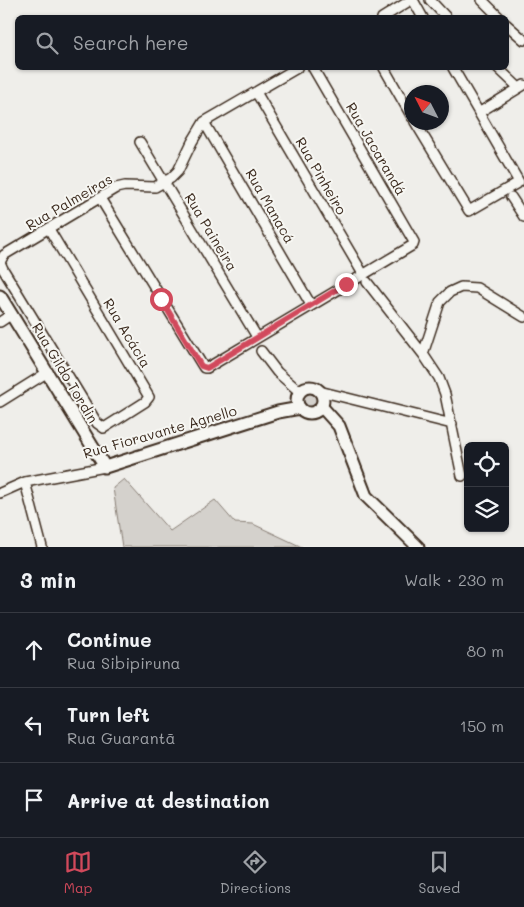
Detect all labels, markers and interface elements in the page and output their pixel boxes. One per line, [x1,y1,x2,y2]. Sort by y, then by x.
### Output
search box [15,15,509,70]
icon: search [33,29,61,57]
text: Search here [73,30,189,55]
north arrow [404,85,449,130]
street label: Rua Jacarandá [342,99,411,199]
street label: Rua Pinheiro [292,133,351,218]
street label: Rua Manacá [241,165,299,247]
street label: Rua Palmeiras [22,169,116,234]
street label: Rua Paineira [181,189,242,274]
route end [335,273,358,296]
route start [150,288,173,311]
street label: Rua Acácia [99,295,156,371]
street label: Rua Gildo Tordin [28,319,103,426]
street label: Rua Fioravante Agnello [81,401,239,463]
map controls [464,442,509,532]
button: locate [464,442,509,487]
button: layers [464,487,509,532]
text: 3 min [20,566,76,593]
text: Walk · 230 m [404,569,504,590]
text: Continue [67,627,152,652]
icon: ahead [20,636,48,664]
text: 80 m [467,640,504,661]
text: Rua Sibipiruna [67,652,180,673]
text: Turn left [67,702,150,727]
icon: left [20,711,48,739]
text: 150 m [460,715,504,736]
text: Rua Guarantã [67,727,176,748]
icon: arrive [20,786,48,814]
text: Arrive at destination [67,788,270,813]
tab: Map [64,848,92,897]
tab: Directions [220,848,291,897]
tab: Saved [419,848,460,897]

